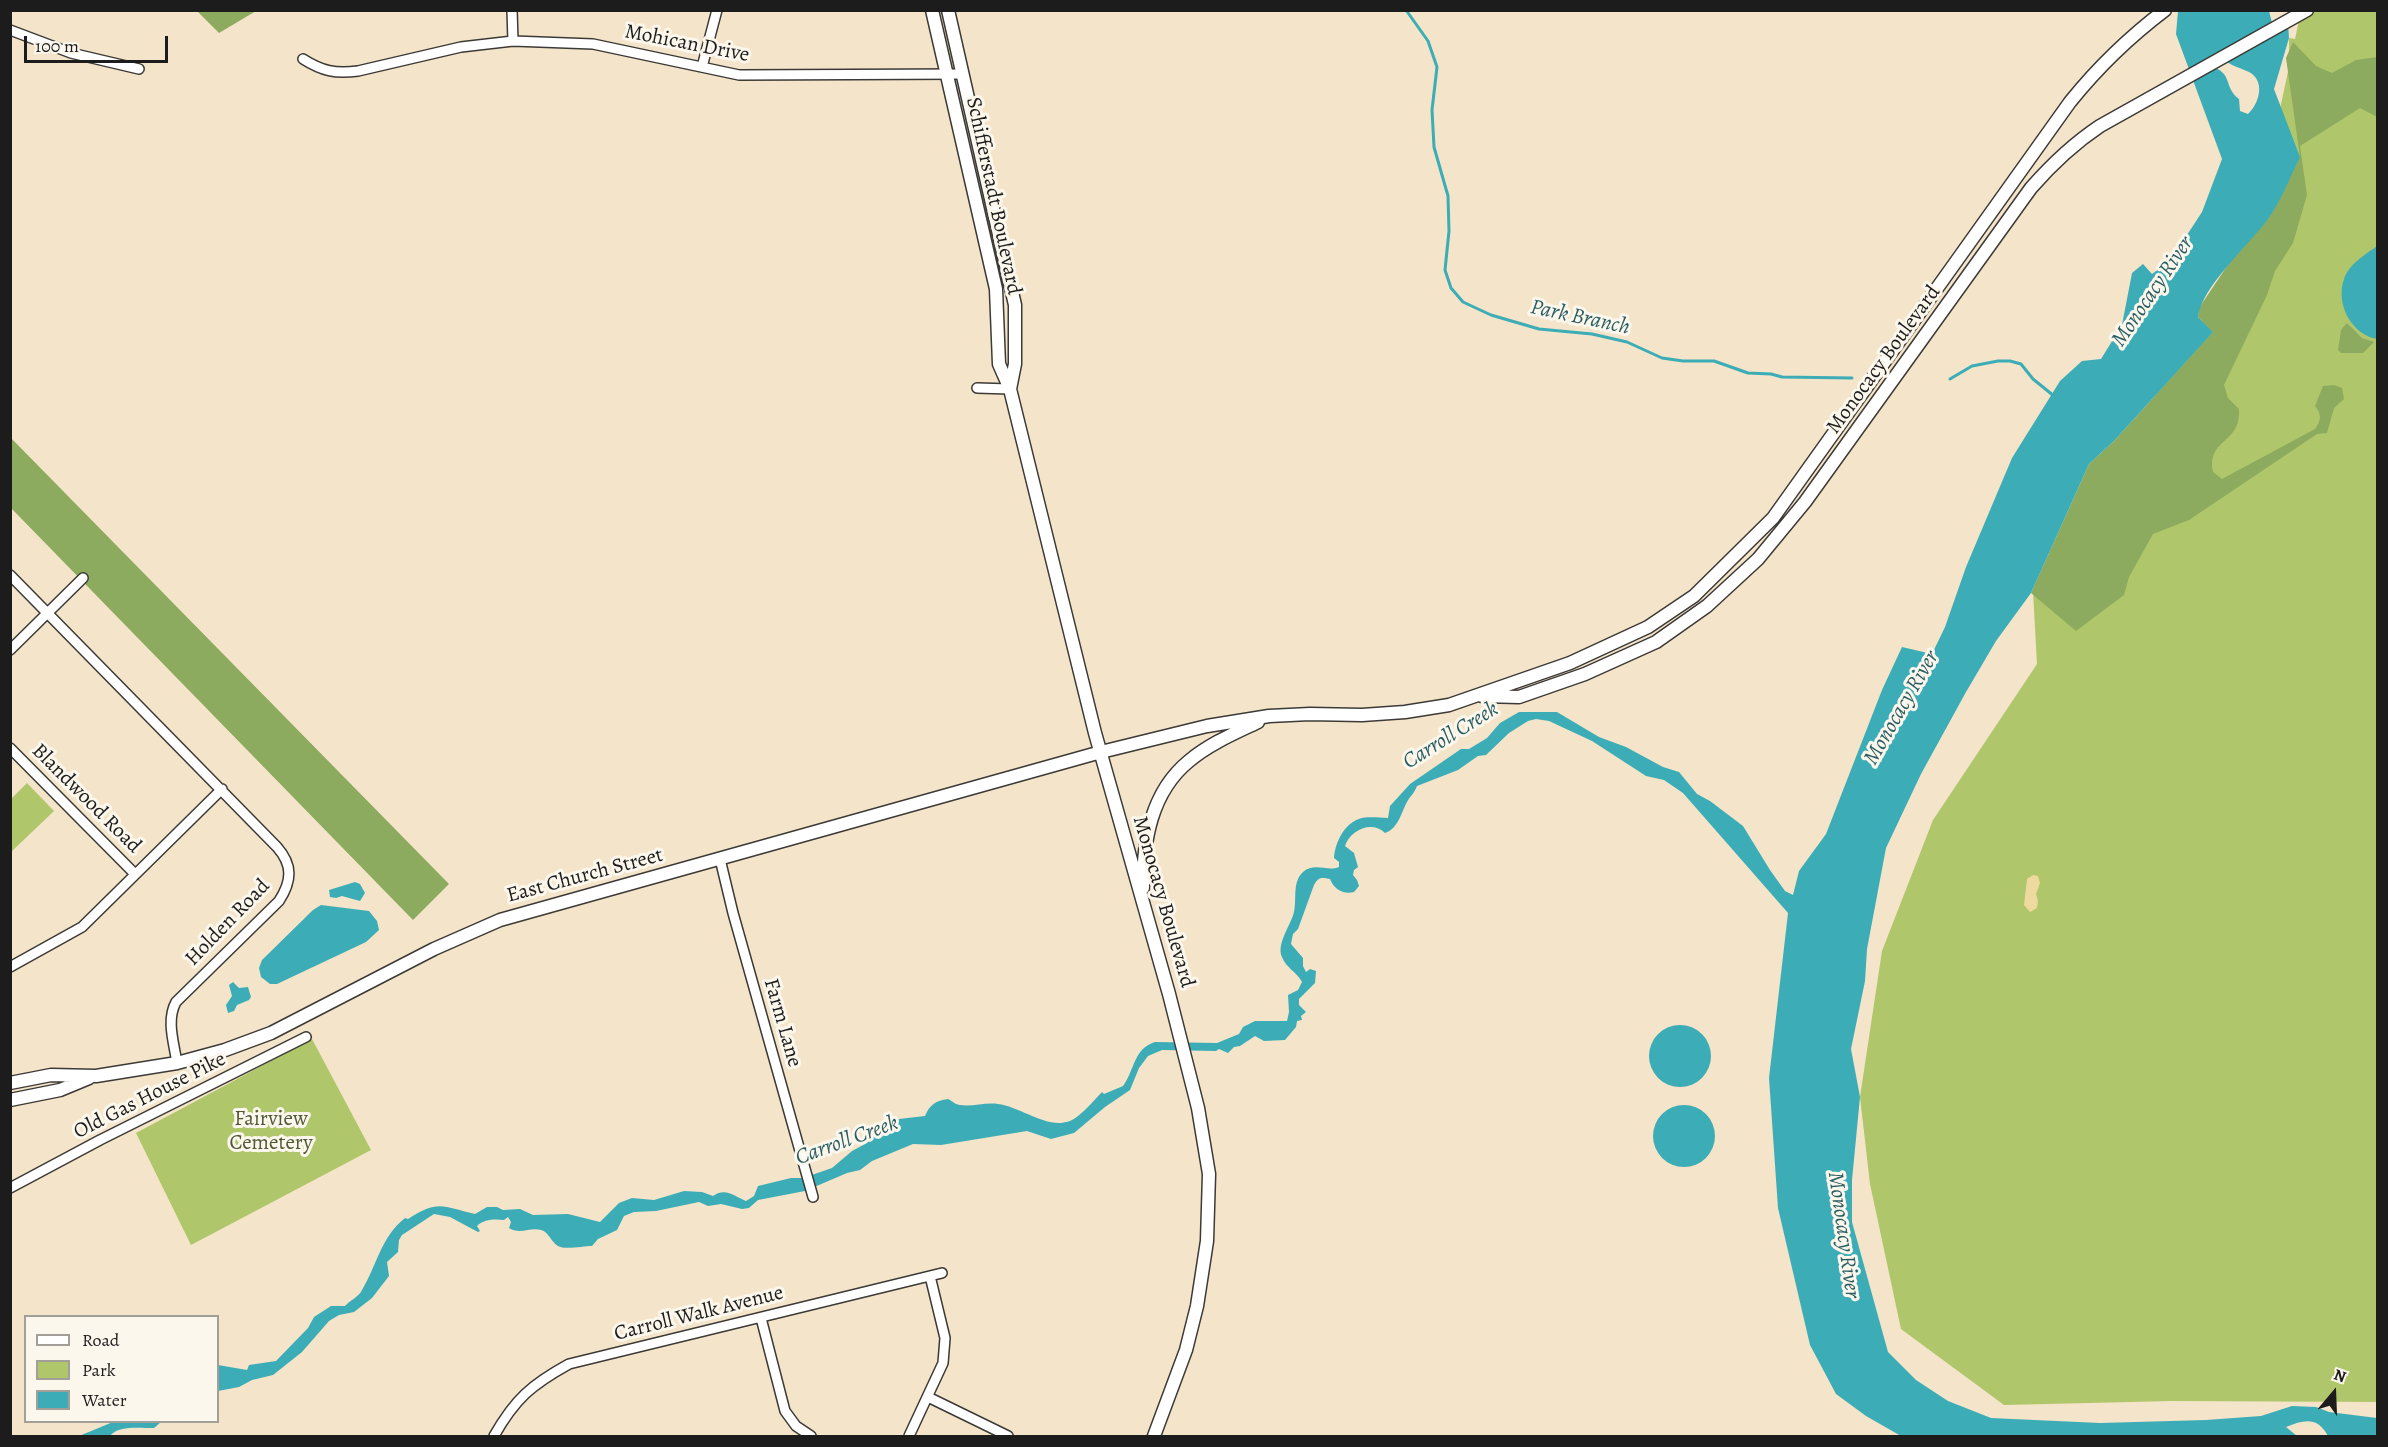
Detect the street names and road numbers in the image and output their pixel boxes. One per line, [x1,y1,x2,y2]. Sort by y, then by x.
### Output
street label: Mohican Drive [623,20,751,68]
street label: Schifferstadt Boulevard [960,95,1026,297]
street label: Monocacy Boulevard [1822,281,1946,439]
street label: Blandwood Road [26,739,146,859]
street label: Monocacy Boulevard [1126,813,1200,991]
street label: East Church Street [504,843,666,909]
street label: Holden Road [180,874,276,972]
street label: Farm Lane [757,976,807,1070]
street label: Old Gas House Pike [70,1047,230,1145]
street label: Carroll Walk Avenue [612,1281,786,1347]

